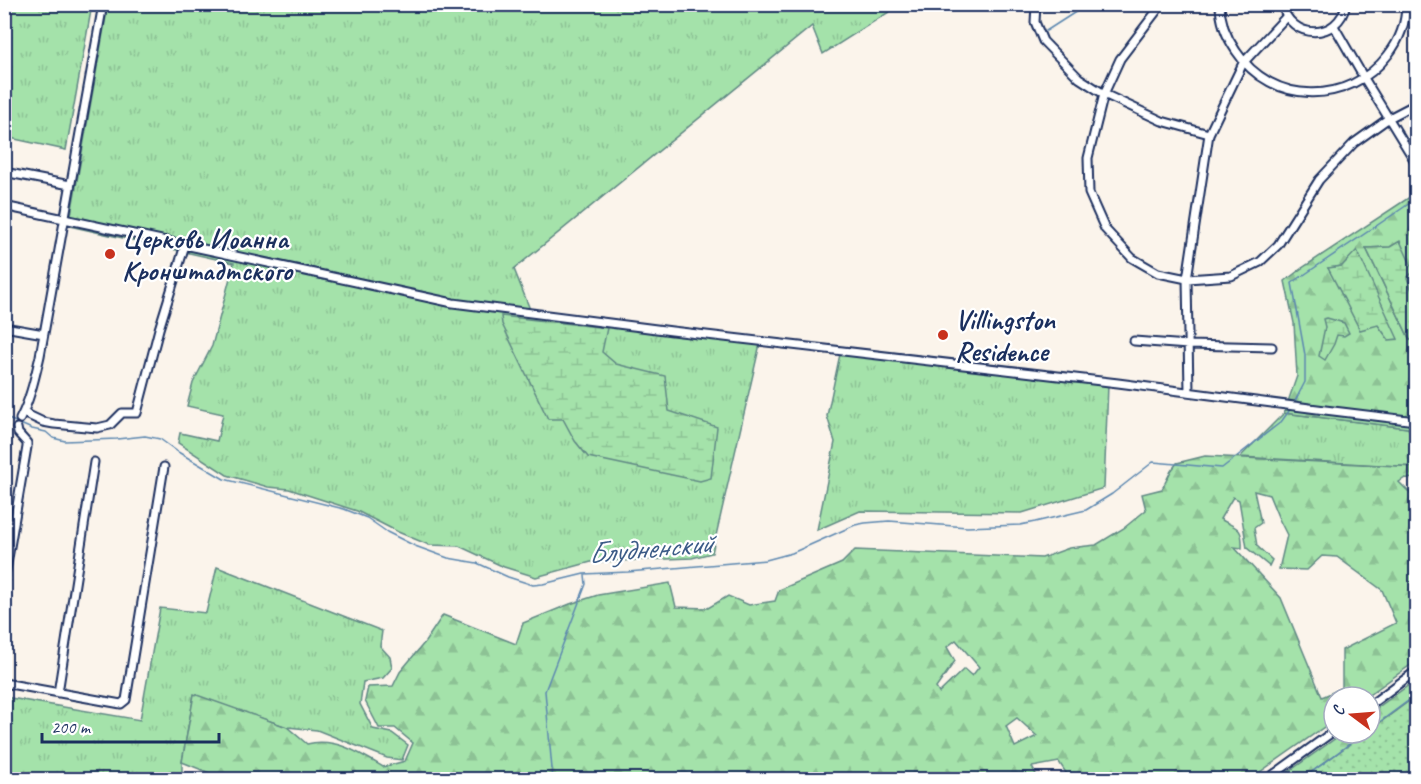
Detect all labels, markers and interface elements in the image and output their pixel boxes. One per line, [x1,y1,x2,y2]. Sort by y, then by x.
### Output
place label: Церковь Иоанна Кронштадтского [122,221,294,288]
marker: Церковь Иоанна Кронштадтского [103,247,117,261]
place label: Villingston Residence [955,302,1056,369]
marker: Villingston Residence [936,328,950,342]
water label: Блудненский [586,523,719,572]
north arrow [1322,685,1382,745]
text: С [1328,703,1350,718]
scale bar [42,706,219,744]
text: 200 m [51,716,92,738]

